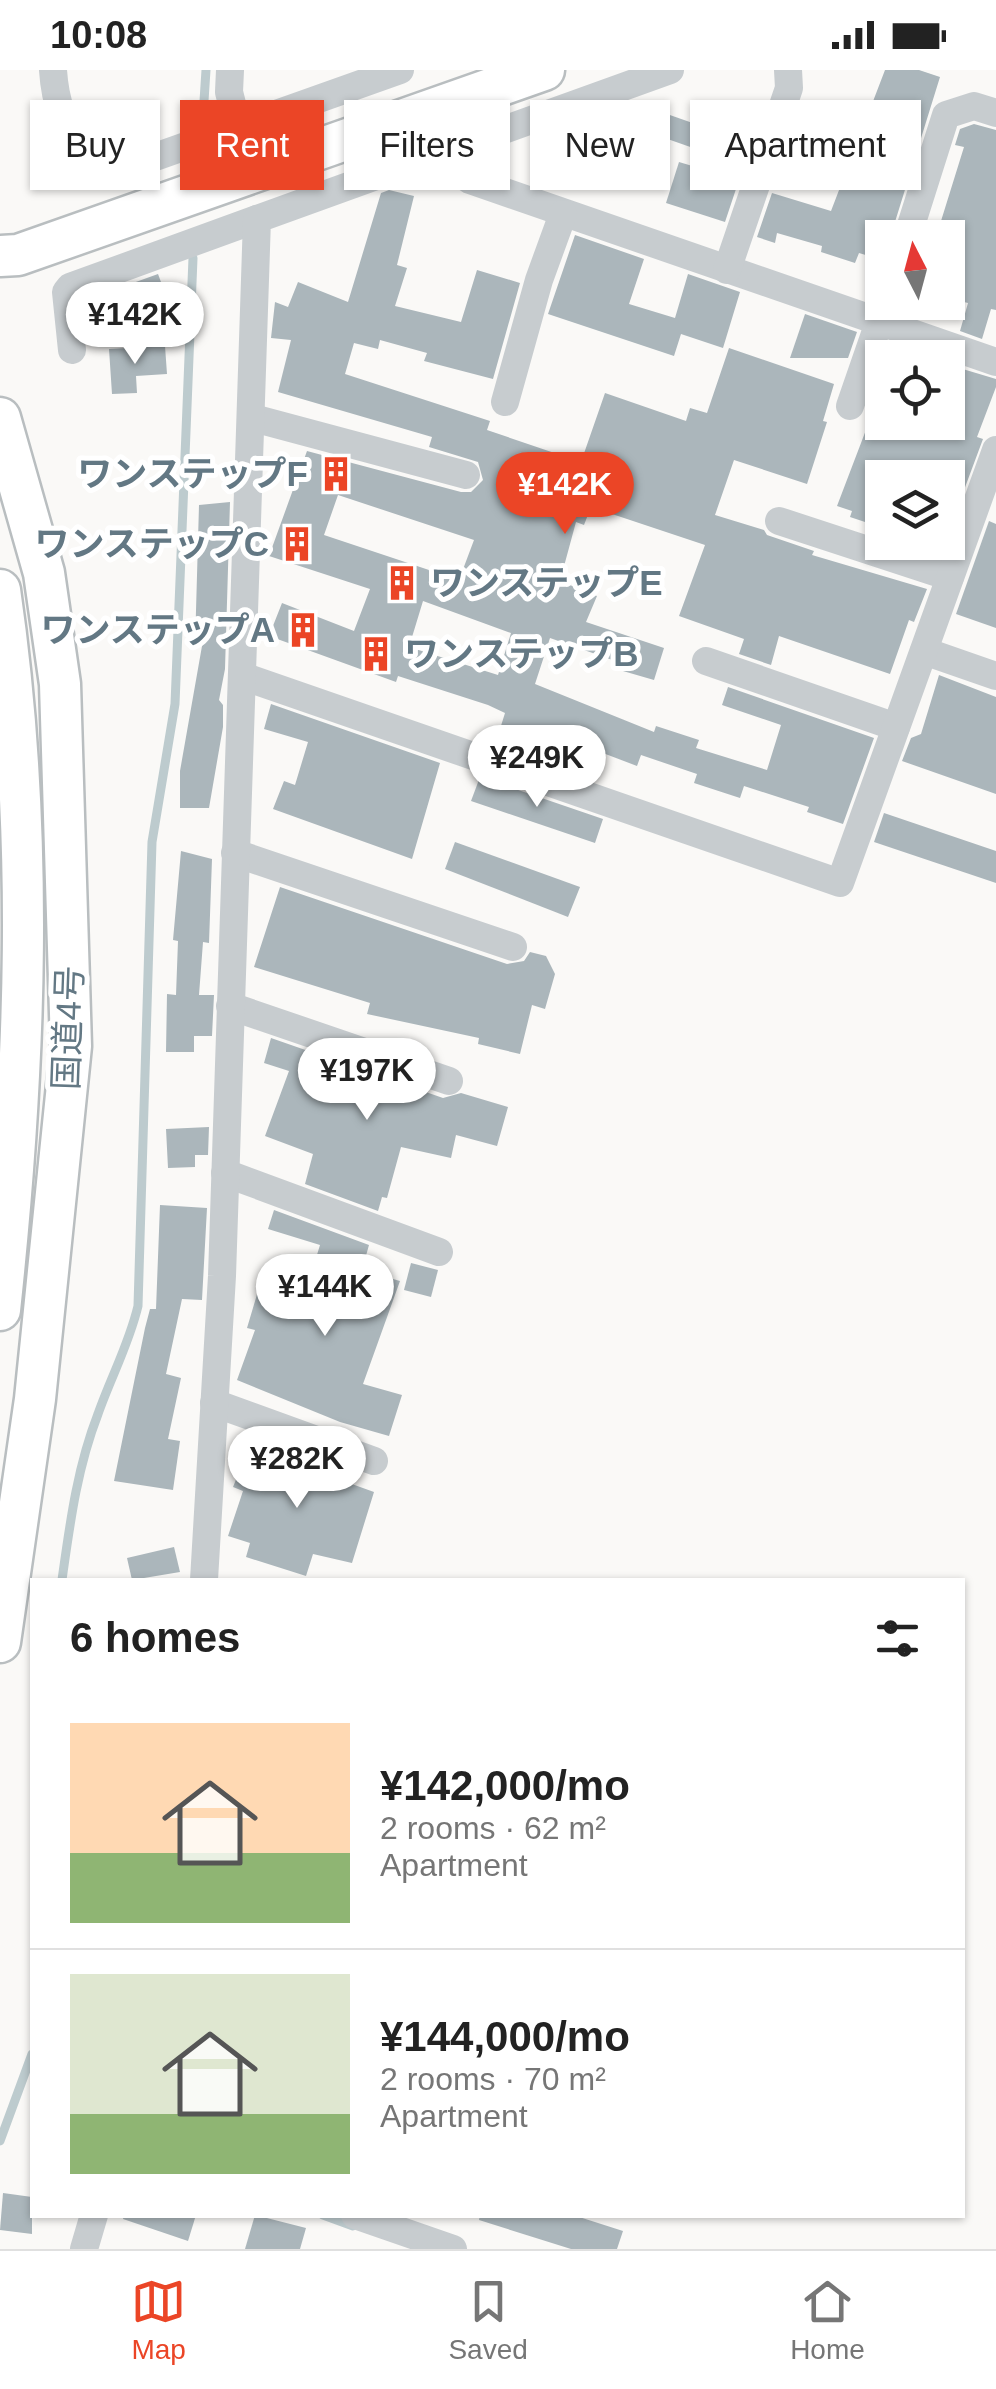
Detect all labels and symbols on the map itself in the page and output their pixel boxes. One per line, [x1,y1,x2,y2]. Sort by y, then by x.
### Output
north arrow [865,220,965,320]
pin: ¥142K [65,282,205,367]
pin: ¥142K [495,452,635,537]
place label: ワンステップF [77,454,308,493]
building icon: ワンステップF [317,455,355,493]
place label: ワンステップC [34,524,269,563]
building icon: ワンステップC [278,525,316,563]
place label: ワンステップE [430,563,663,602]
building icon: ワンステップE [383,564,421,602]
place label: ワンステップA [40,610,275,649]
building icon: ワンステップA [284,611,322,649]
place label: ワンステップB [404,634,639,673]
building icon: ワンステップB [357,635,395,673]
pin: ¥249K [467,725,607,810]
street label: 国道4号 [46,965,89,1091]
pin: ¥197K [297,1038,437,1123]
pin: ¥144K [255,1254,395,1339]
pin: ¥282K [227,1426,367,1511]

